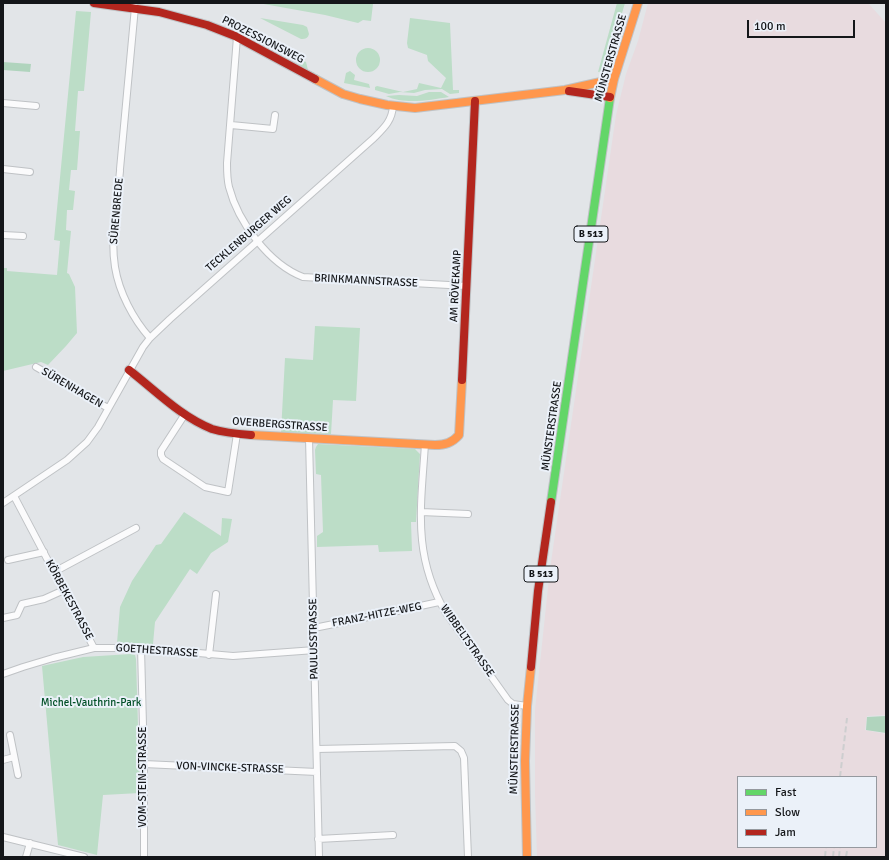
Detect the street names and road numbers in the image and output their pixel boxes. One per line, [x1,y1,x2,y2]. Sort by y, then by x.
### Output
street label: MÜNSTERSTRASSE [592,13,630,103]
street label: PROZESSIONSWEG [220,14,306,66]
street label: SÜRENBREDE [108,177,126,245]
street label: TECKLENBURGER WEG [203,193,295,275]
road number: B 513 [574,226,608,242]
street label: AM RÖVEKAMP [448,249,464,323]
street label: BRINKMANNSTRASSE [314,272,418,290]
street label: SÜRENHAGEN [39,365,105,411]
street label: MÜNSTERSTRASSE [539,380,565,472]
street label: OVERBERGSTRASSE [232,415,328,435]
street label: KÖRBEKESTRASSE [42,558,96,642]
road number: B 513 [524,566,558,582]
street label: PAULUSSTRASSE [307,598,321,680]
street label: FRANZ-HITZE-WEG [331,600,423,630]
street label: WIBBELTSTRASSE [437,602,497,680]
street label: GOETHESTRASSE [115,642,199,660]
street label: MÜNSTERSTRASSE [508,704,522,794]
street label: VOM-STEIN-STRASSE [136,726,150,828]
street label: VON-VINCKE-STRASSE [176,760,284,776]

